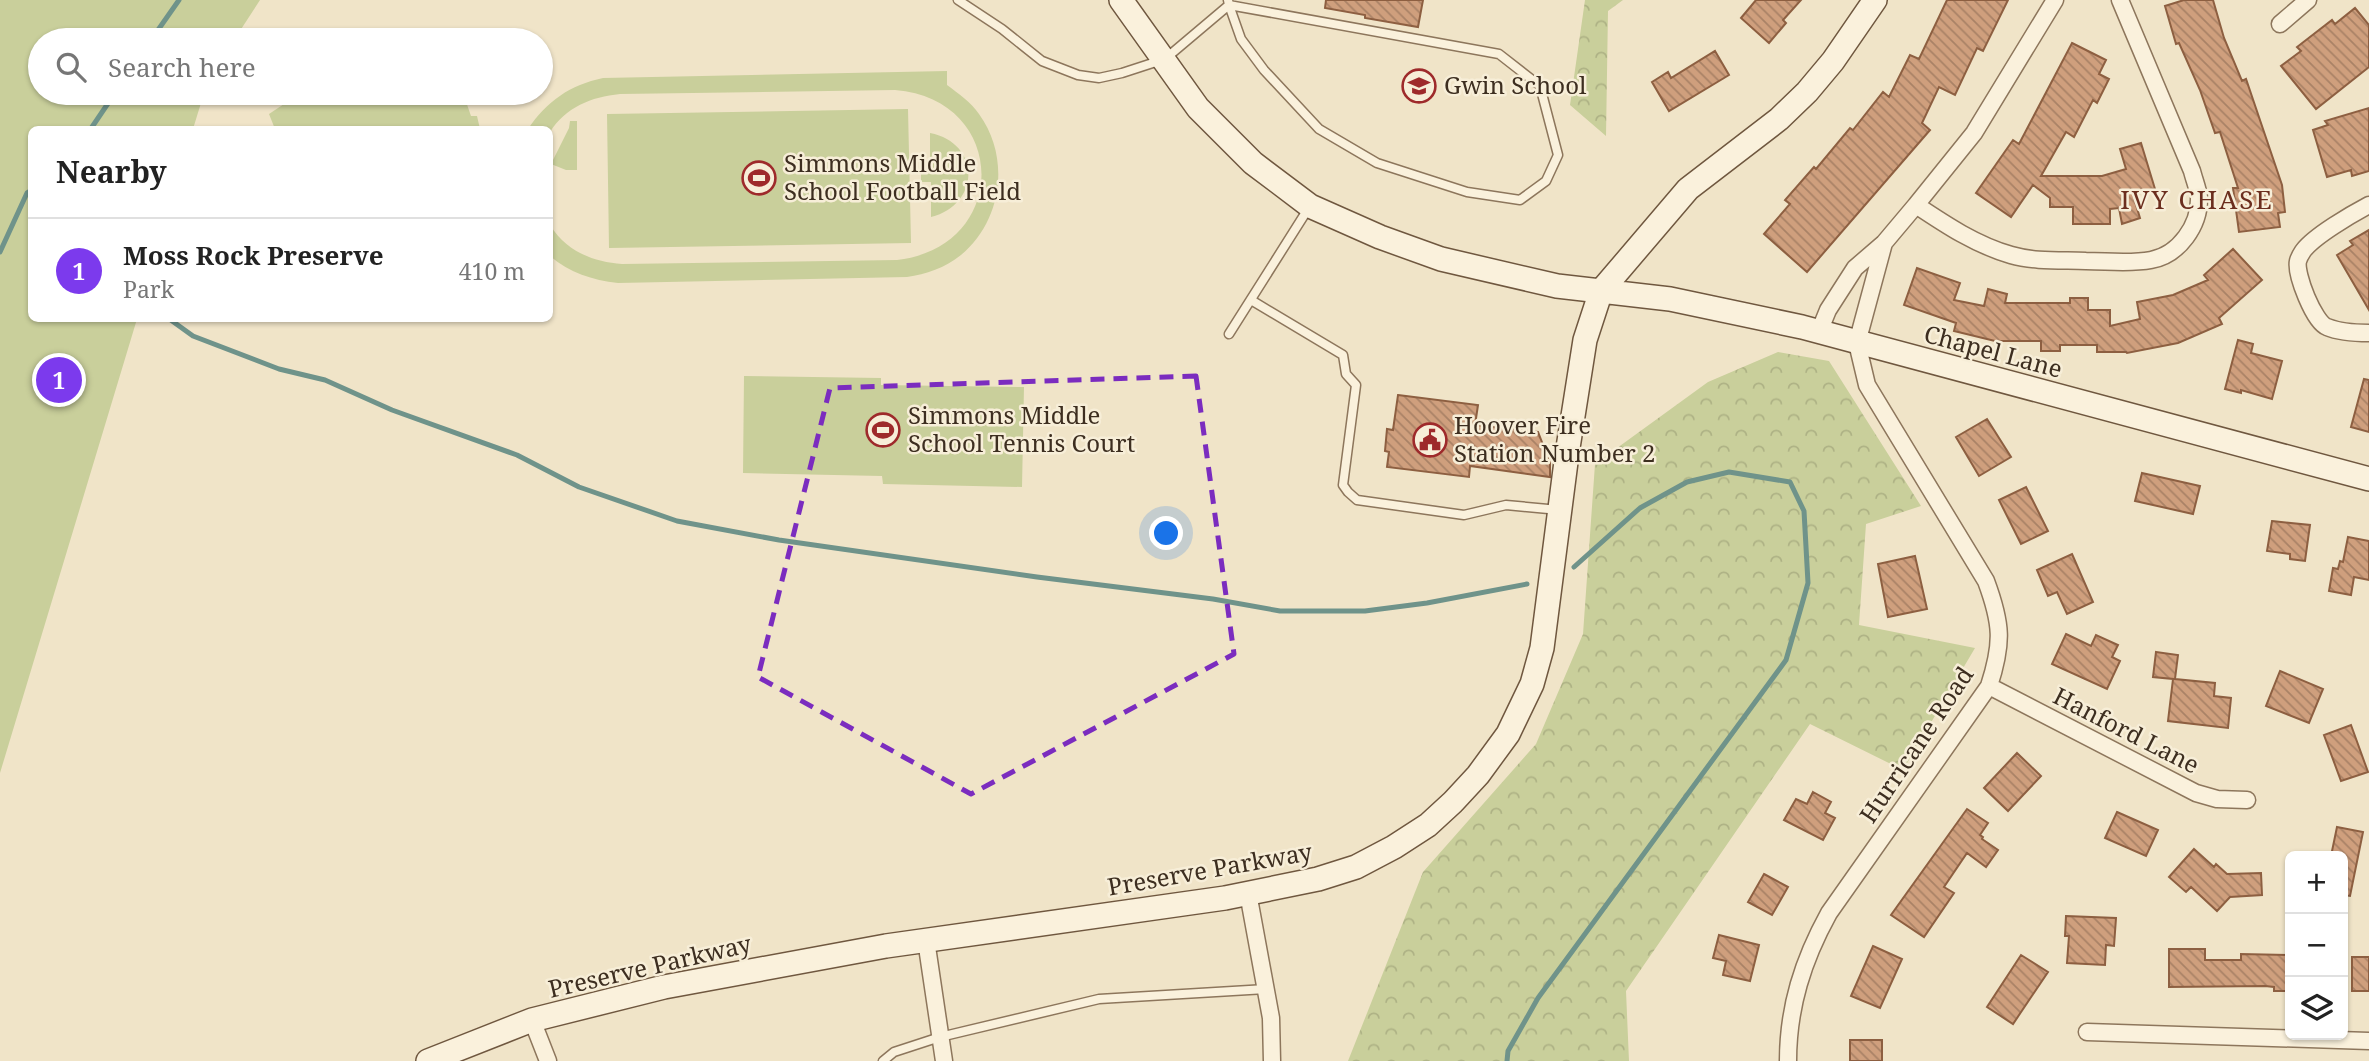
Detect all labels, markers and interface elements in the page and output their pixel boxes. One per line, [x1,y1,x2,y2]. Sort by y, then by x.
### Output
search box [28,28,553,105]
icon: search [52,48,90,86]
text: Search here [108,49,256,85]
school or university icon: Gwin School [1400,67,1438,105]
place label: Gwin School [1444,68,1587,101]
place label: Simmons Middle School Football Field [784,146,1021,207]
text: Nearby [56,151,167,192]
sports icon: Simmons Middle School Football Field [740,159,778,197]
district label: IVY CHASE [2120,181,2274,217]
text: Moss Rock Preserve [123,237,384,273]
text: 1 [73,255,86,287]
text: 410 m [459,255,525,287]
text: Park [123,273,174,305]
street label: Chapel Lane [1921,316,2066,385]
pin: 1 [36,354,82,406]
place label: Simmons Middle School Tennis Court [908,398,1135,459]
place label: Hoover Fire Station Number 2 [1454,408,1655,469]
sports icon: Simmons Middle School Tennis Court [864,411,902,449]
public building icon: Hoover Fire Station Number 2 [1411,421,1449,459]
your location [1149,516,1183,550]
street label: Hurricane Road [1851,659,1981,829]
street label: Hanford Lane [2048,679,2205,781]
street label: Preserve Parkway [1105,834,1315,903]
map controls [2285,851,2348,1040]
button: + [2285,851,2348,914]
button: − [2285,914,2348,977]
street label: Preserve Parkway [545,926,755,1005]
button: layers [2285,977,2348,1040]

